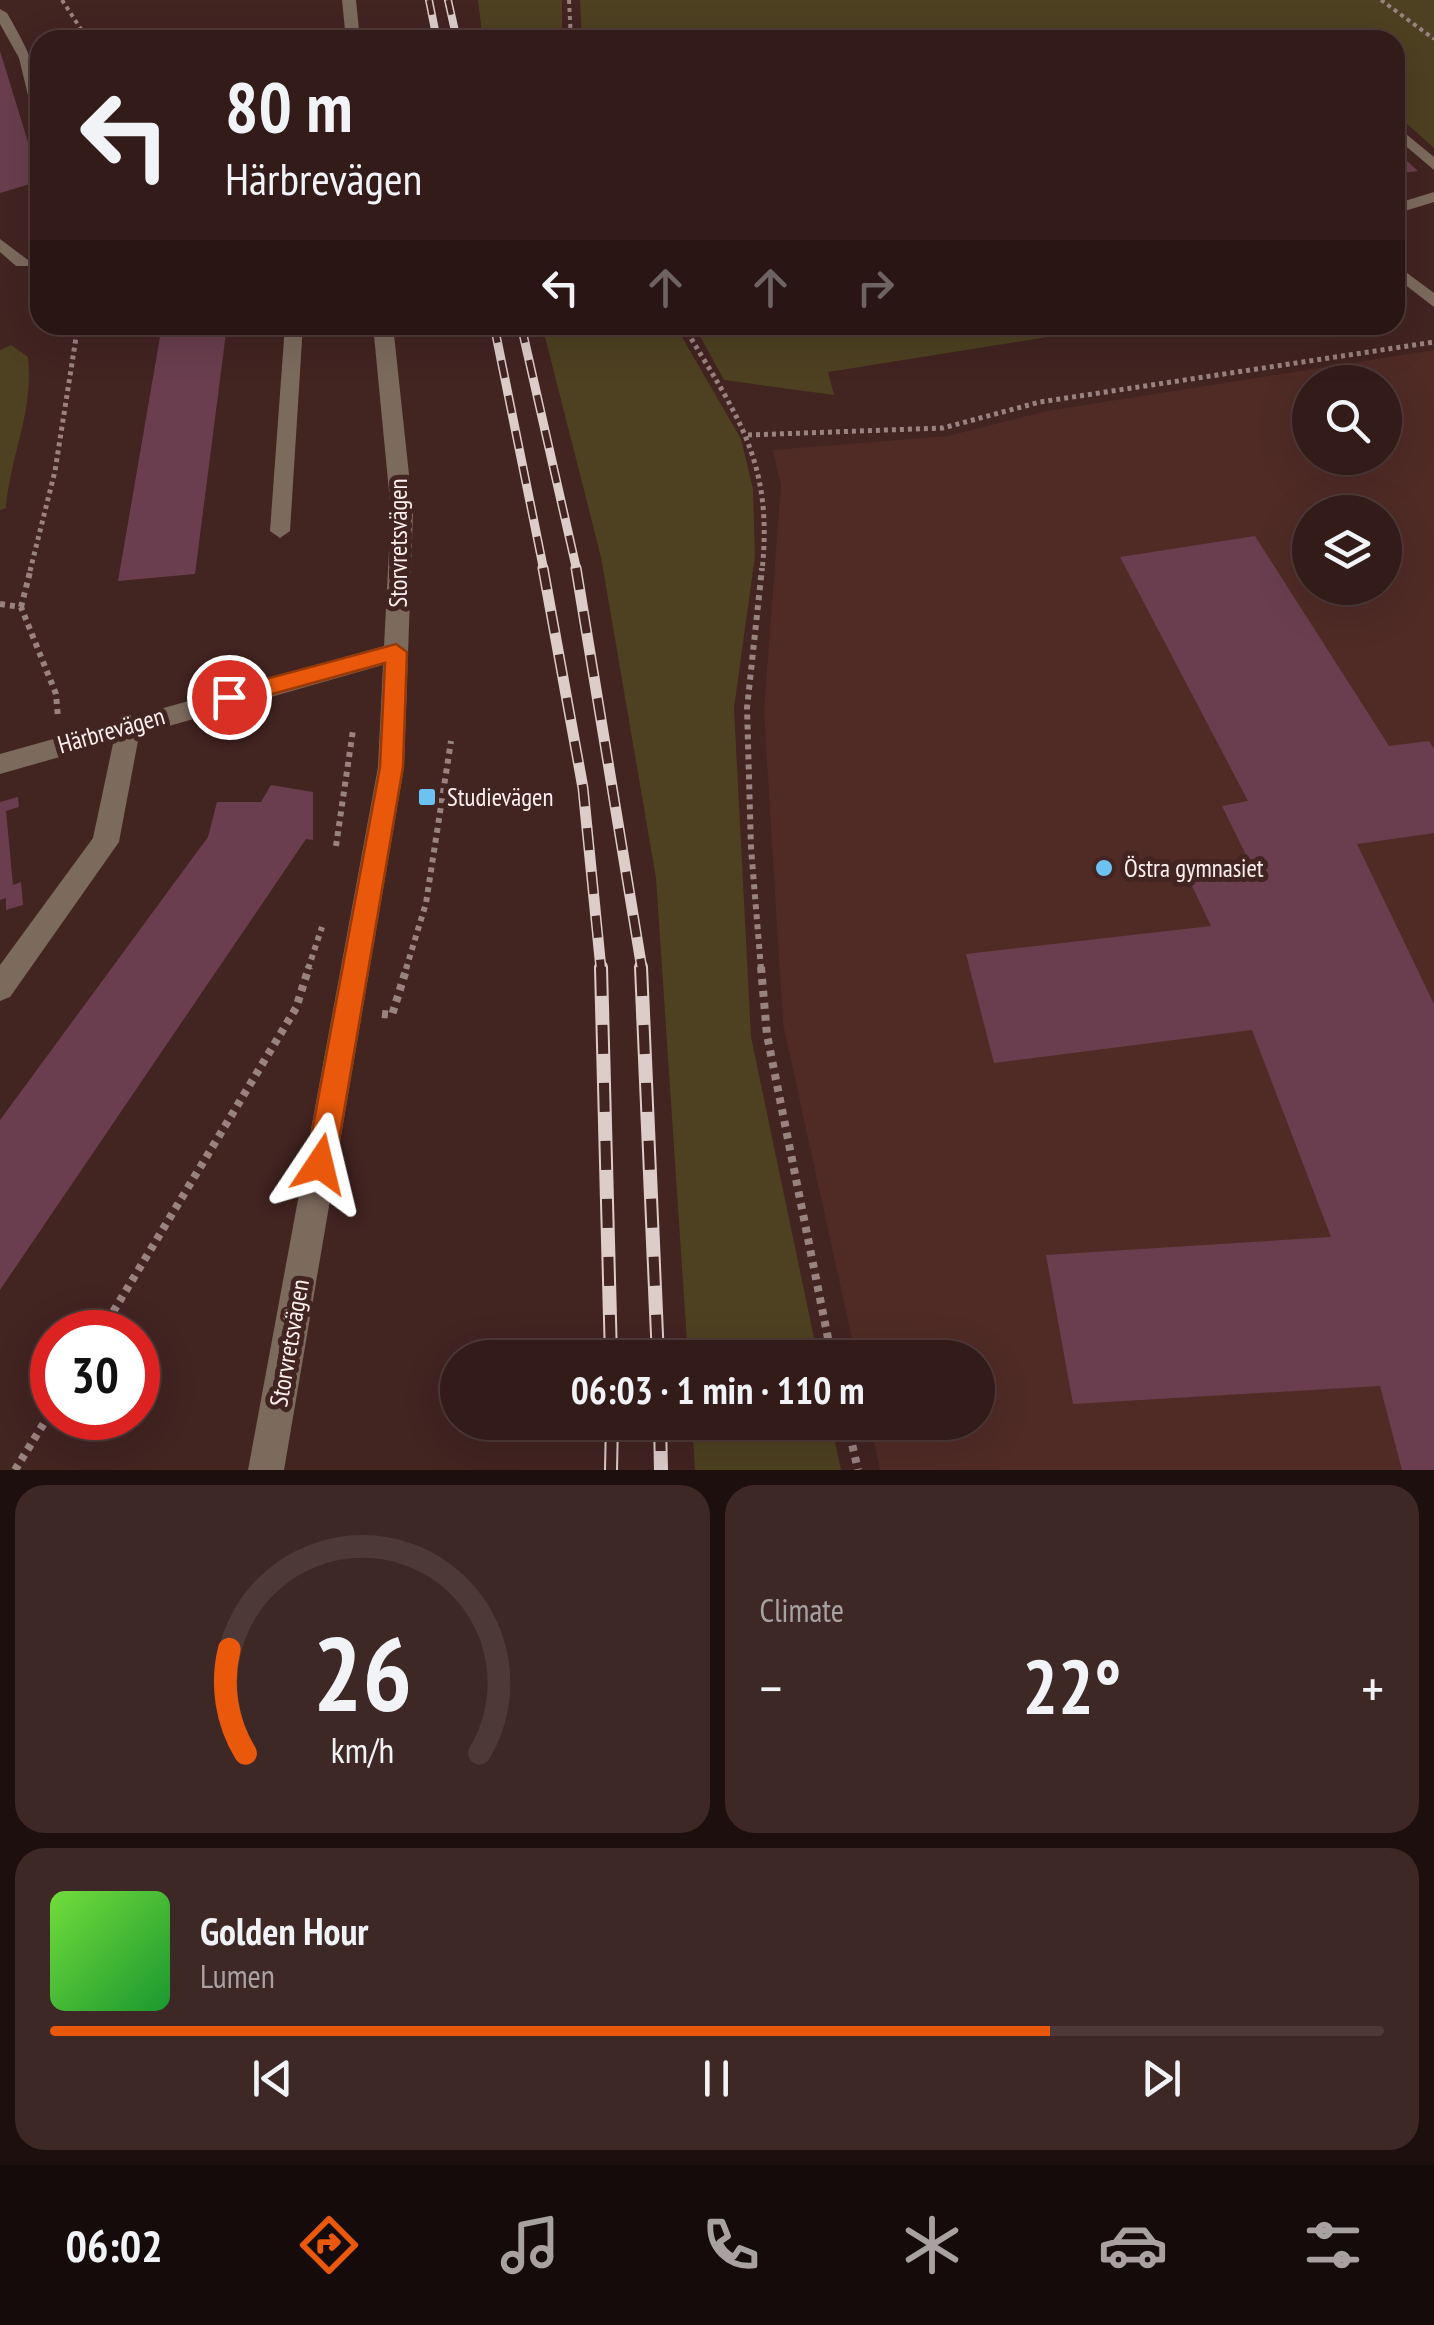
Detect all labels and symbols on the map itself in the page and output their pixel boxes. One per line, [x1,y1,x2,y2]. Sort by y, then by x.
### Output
street label: Storvretsvägen [382,478,414,608]
pin [187,655,272,740]
street label: Härbrevägen [54,700,168,760]
place label: Studievägen [447,781,553,813]
marker: Studievägen [416,786,438,808]
place label: Östra gymnasiet [1124,852,1264,884]
marker: Östra gymnasiet [1093,857,1115,879]
position arrow [268,1112,372,1216]
street label: Storvretsvägen [262,1277,316,1409]
speed limit sign: 30 [30,1310,160,1440]

